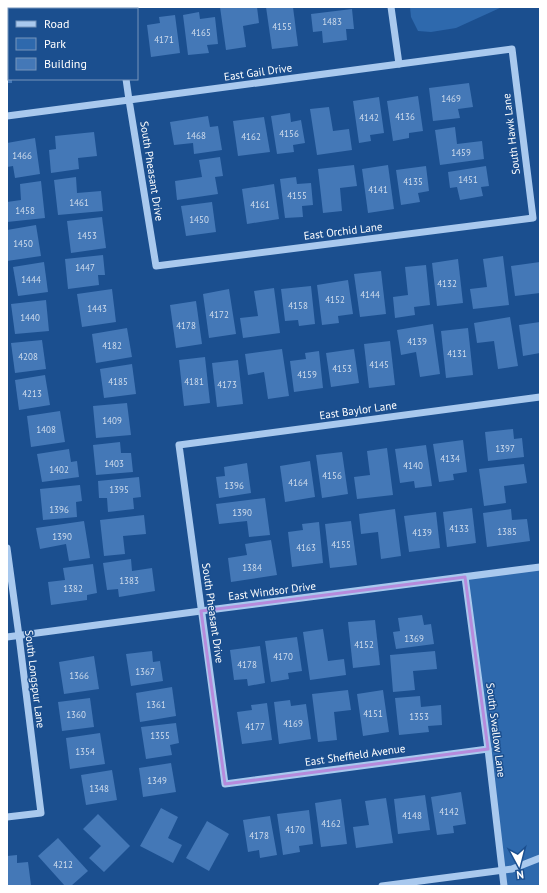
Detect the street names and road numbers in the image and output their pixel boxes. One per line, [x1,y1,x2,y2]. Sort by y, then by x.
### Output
street label: East Gail Drive [223,60,293,84]
street label: South Hawk Lane [499,92,523,175]
street label: South Pheasant Drive [137,120,167,222]
street label: East Orchid Lane [303,219,384,243]
street label: East Baylor Lane [318,398,398,422]
street label: South Pheasant Drive [199,562,227,664]
street label: East Windsor Drive [227,579,317,603]
street label: South Longspur Lane [22,629,48,729]
street label: South Swallow Lane [483,682,509,779]
street label: East Sheffield Avenue [304,741,406,769]

